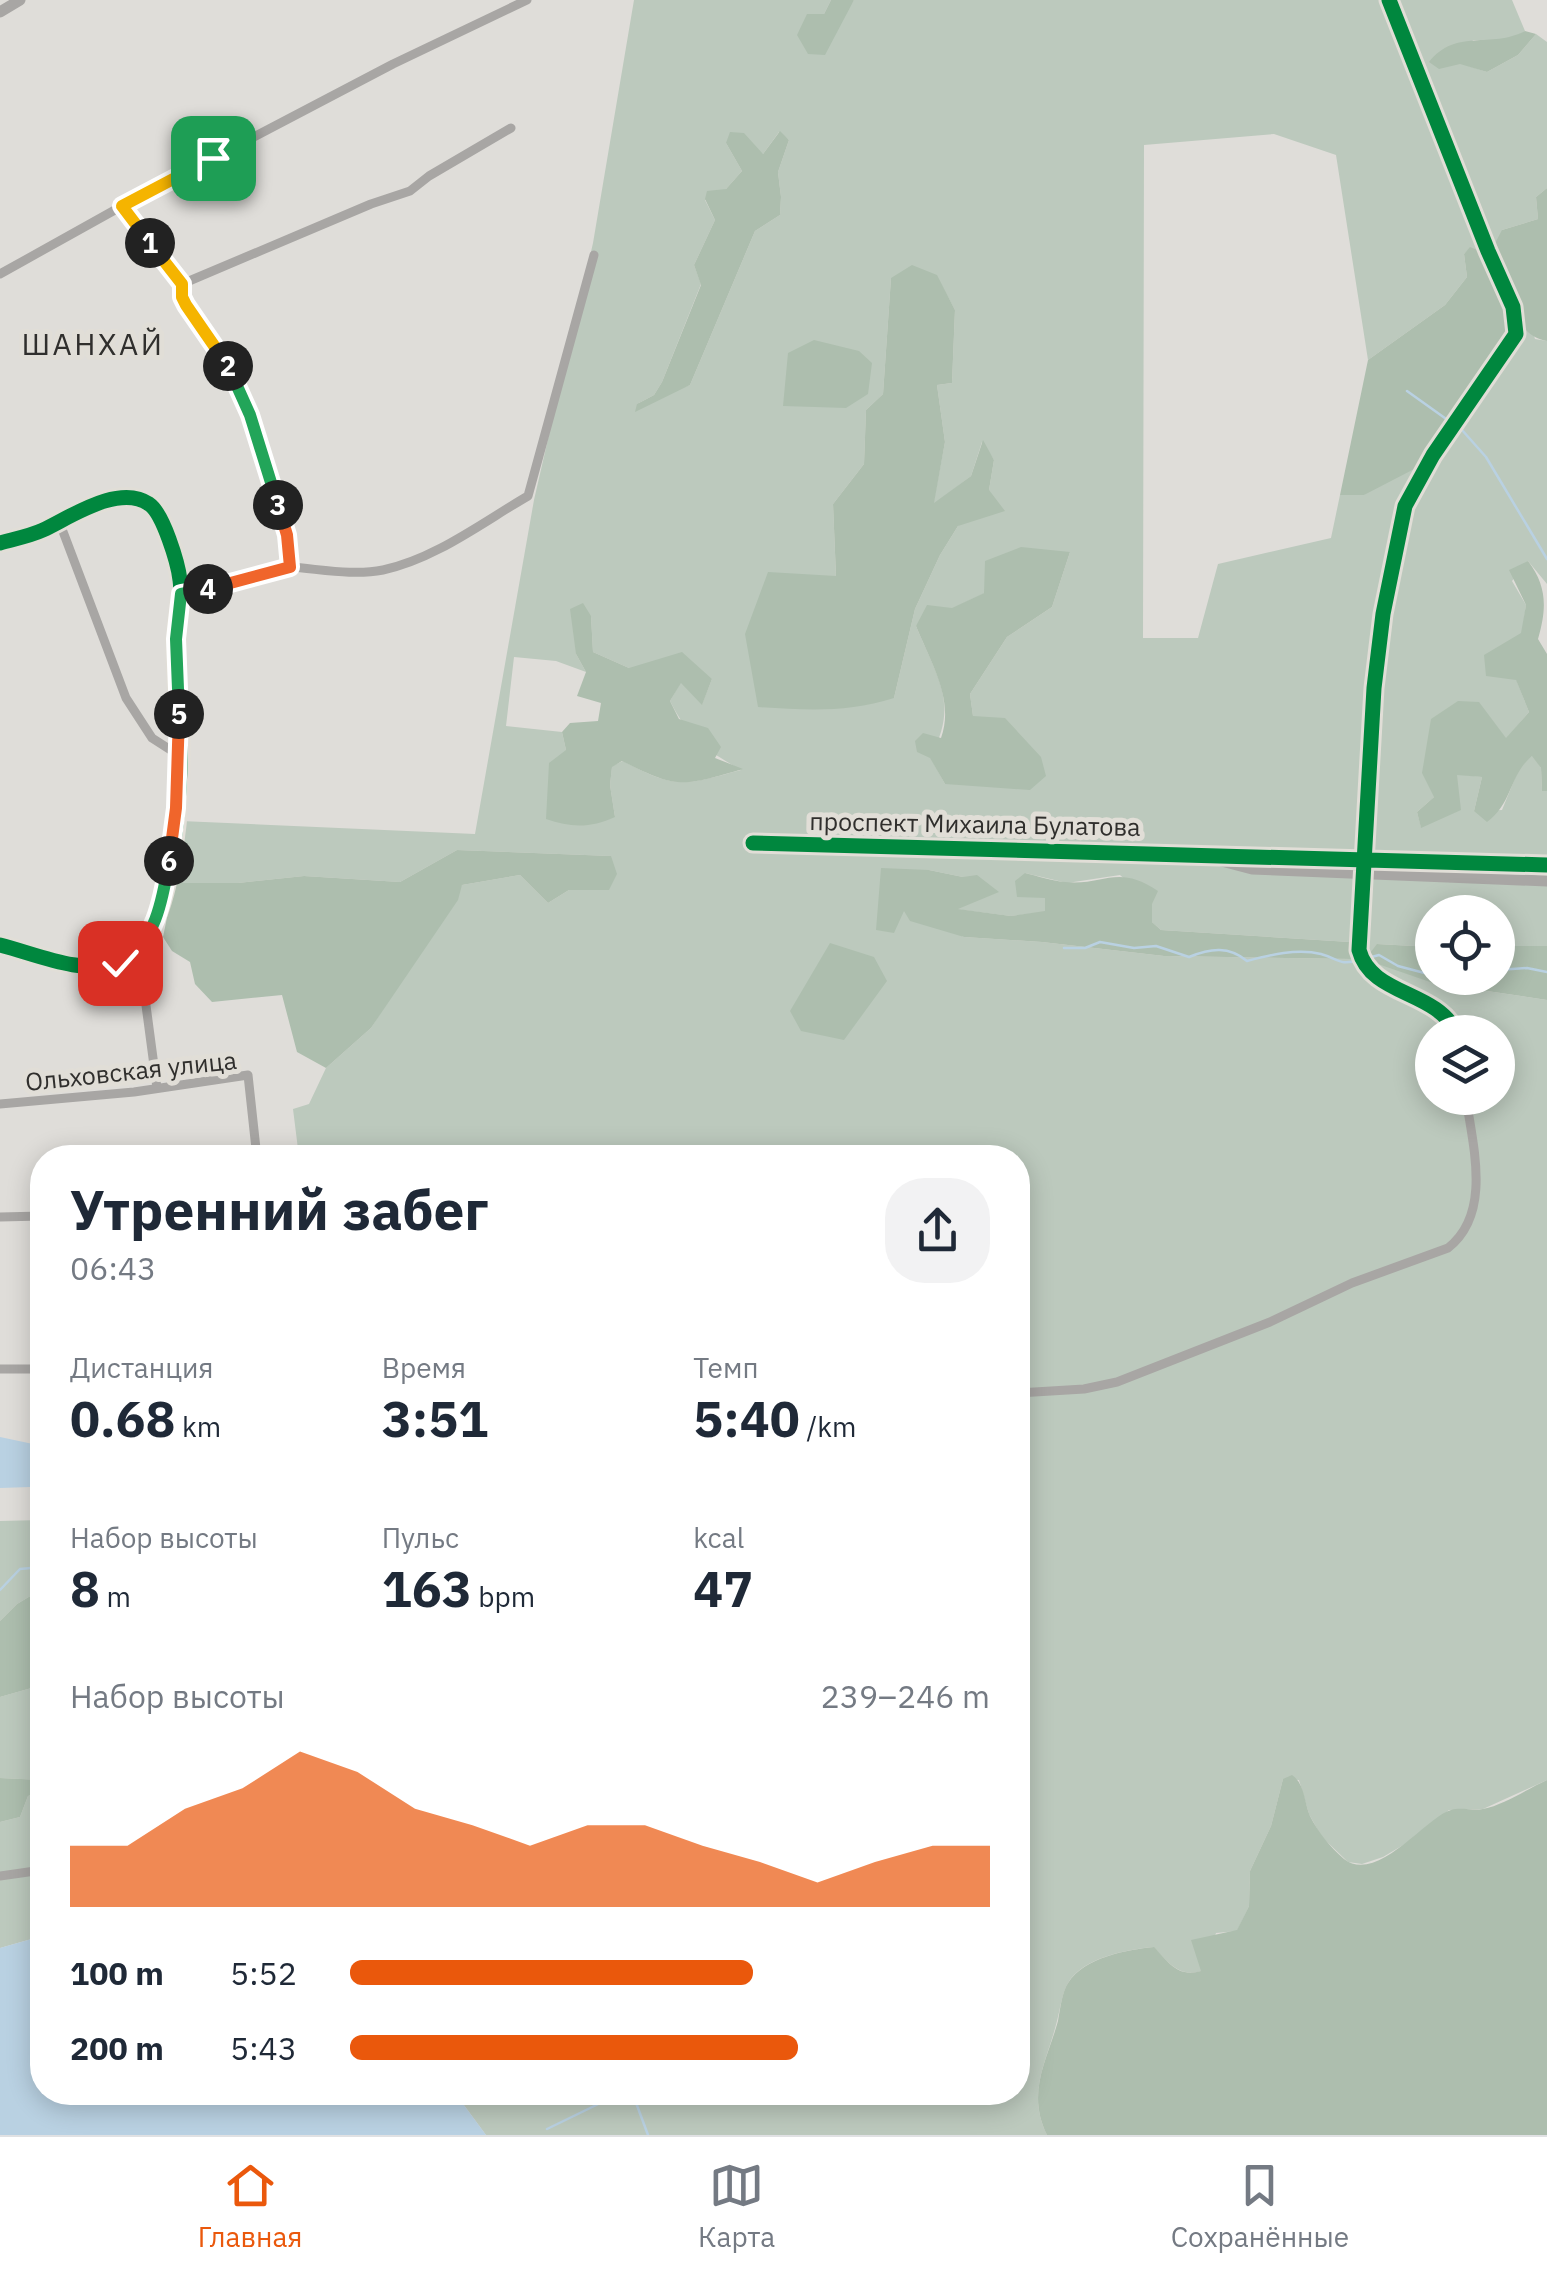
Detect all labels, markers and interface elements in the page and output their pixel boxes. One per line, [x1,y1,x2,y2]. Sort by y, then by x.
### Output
pin [171,116,256,201]
icon: arrive [186,131,241,186]
pin: 1 [125,218,175,268]
text: 1 [142,224,158,261]
district label: ШАНХАЙ [21,324,165,363]
pin: 2 [203,341,253,391]
text: 2 [220,347,236,384]
pin: 3 [253,480,303,530]
text: 3 [270,486,286,523]
pin: 4 [183,564,233,614]
text: 4 [200,570,216,607]
pin: 5 [154,689,204,739]
text: 5 [171,695,187,732]
street label: проспект Михаила Булатова [809,804,1141,843]
pin: 6 [144,836,194,886]
text: 6 [161,842,177,879]
map controls [1415,895,1515,1115]
button: locate [1415,895,1515,995]
pin [78,921,163,1006]
icon: check [93,936,148,991]
button: layers [1415,1015,1515,1115]
street label: Ольховская улица [24,1043,238,1098]
text: Утренний забег [70,1174,489,1245]
button: share [885,1178,990,1283]
text: 06:43 [70,1247,156,1289]
text: Дистанция [70,1349,214,1386]
text: Время [382,1349,466,1386]
text: Темп [693,1349,758,1386]
text: 0.68 [70,1386,176,1451]
text: 3:51 [382,1386,488,1451]
text: 5:40 [693,1386,800,1451]
text: km [176,1408,221,1445]
text: /km [800,1408,856,1445]
text: Набор высоты [70,1519,258,1556]
text: Пульс [382,1519,459,1556]
text: kcal [693,1519,744,1556]
text: 8 [70,1556,100,1621]
text: 163 [382,1556,472,1621]
text: 47 [693,1556,753,1621]
text: m [100,1578,131,1615]
text: bpm [472,1578,535,1615]
text: Набор высоты [70,1675,285,1717]
text: 239–246 m [820,1675,990,1717]
text: 100 m [70,1952,164,1994]
text: 5:52 [230,1952,297,1994]
text: 200 m [70,2027,164,2069]
text: 5:43 [230,2027,297,2069]
tab: Главная [198,2158,302,2255]
tab: Карта [698,2158,775,2255]
tab: Сохранённые [1171,2158,1349,2255]

